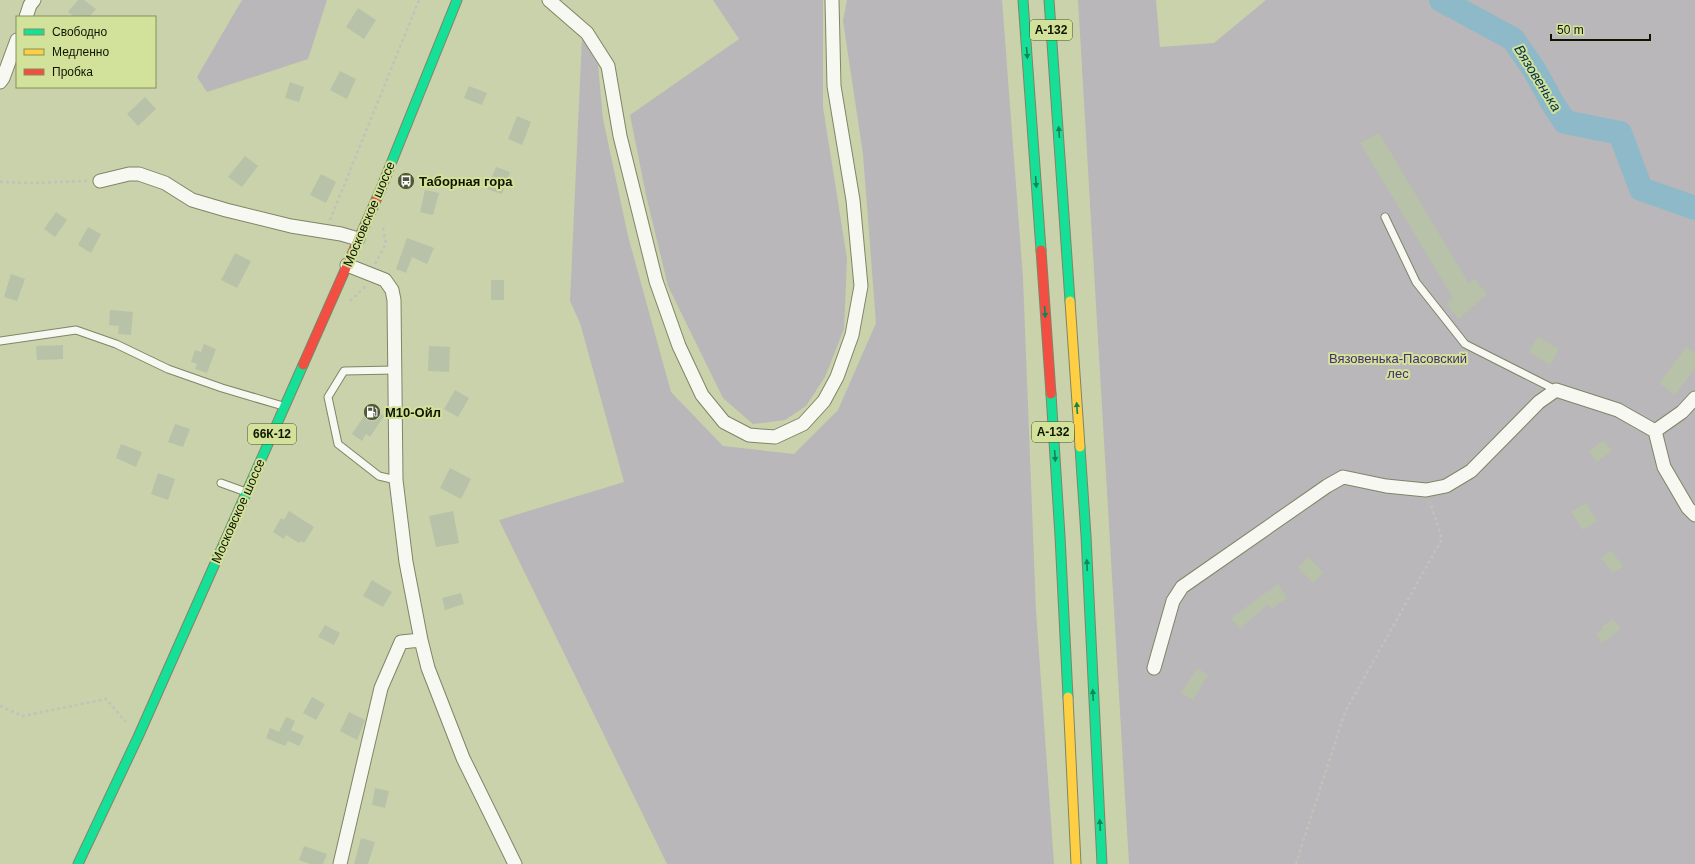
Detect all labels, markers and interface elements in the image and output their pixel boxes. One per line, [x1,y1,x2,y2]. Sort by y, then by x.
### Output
legend [16,16,156,88]
scale bar [1551,16,1650,42]
road number: А-132 [1030,20,1072,40]
text: 50 m [1557,23,1584,37]
text: Свободно [52,25,107,39]
water label: Вязовенька [1511,42,1565,114]
text: Медленно [52,45,109,59]
one-way arrow [1024,47,1031,59]
text: Пробка [52,65,93,79]
one-way arrow [1055,126,1062,138]
street label: Московское шоссе [340,159,398,269]
bus stop icon: Таборная гора [396,171,416,191]
place label: Таборная гора [419,174,513,189]
one-way arrow [1033,176,1040,189]
one-way arrow [1042,306,1049,318]
park label: Вязовенька-Пасовский лес [1329,351,1467,381]
fuel station icon: М10-Ойл [362,402,382,422]
one-way arrow [1074,402,1081,414]
place label: М10-Ойл [385,405,441,420]
road number: А-132 [1032,422,1074,442]
road number: 66К-12 [248,424,296,444]
one-way arrow [1051,450,1058,462]
street label: Московское шоссе [208,456,268,566]
one-way arrow [1084,558,1090,571]
one-way arrow [1090,689,1097,701]
one-way arrow [1096,819,1103,831]

